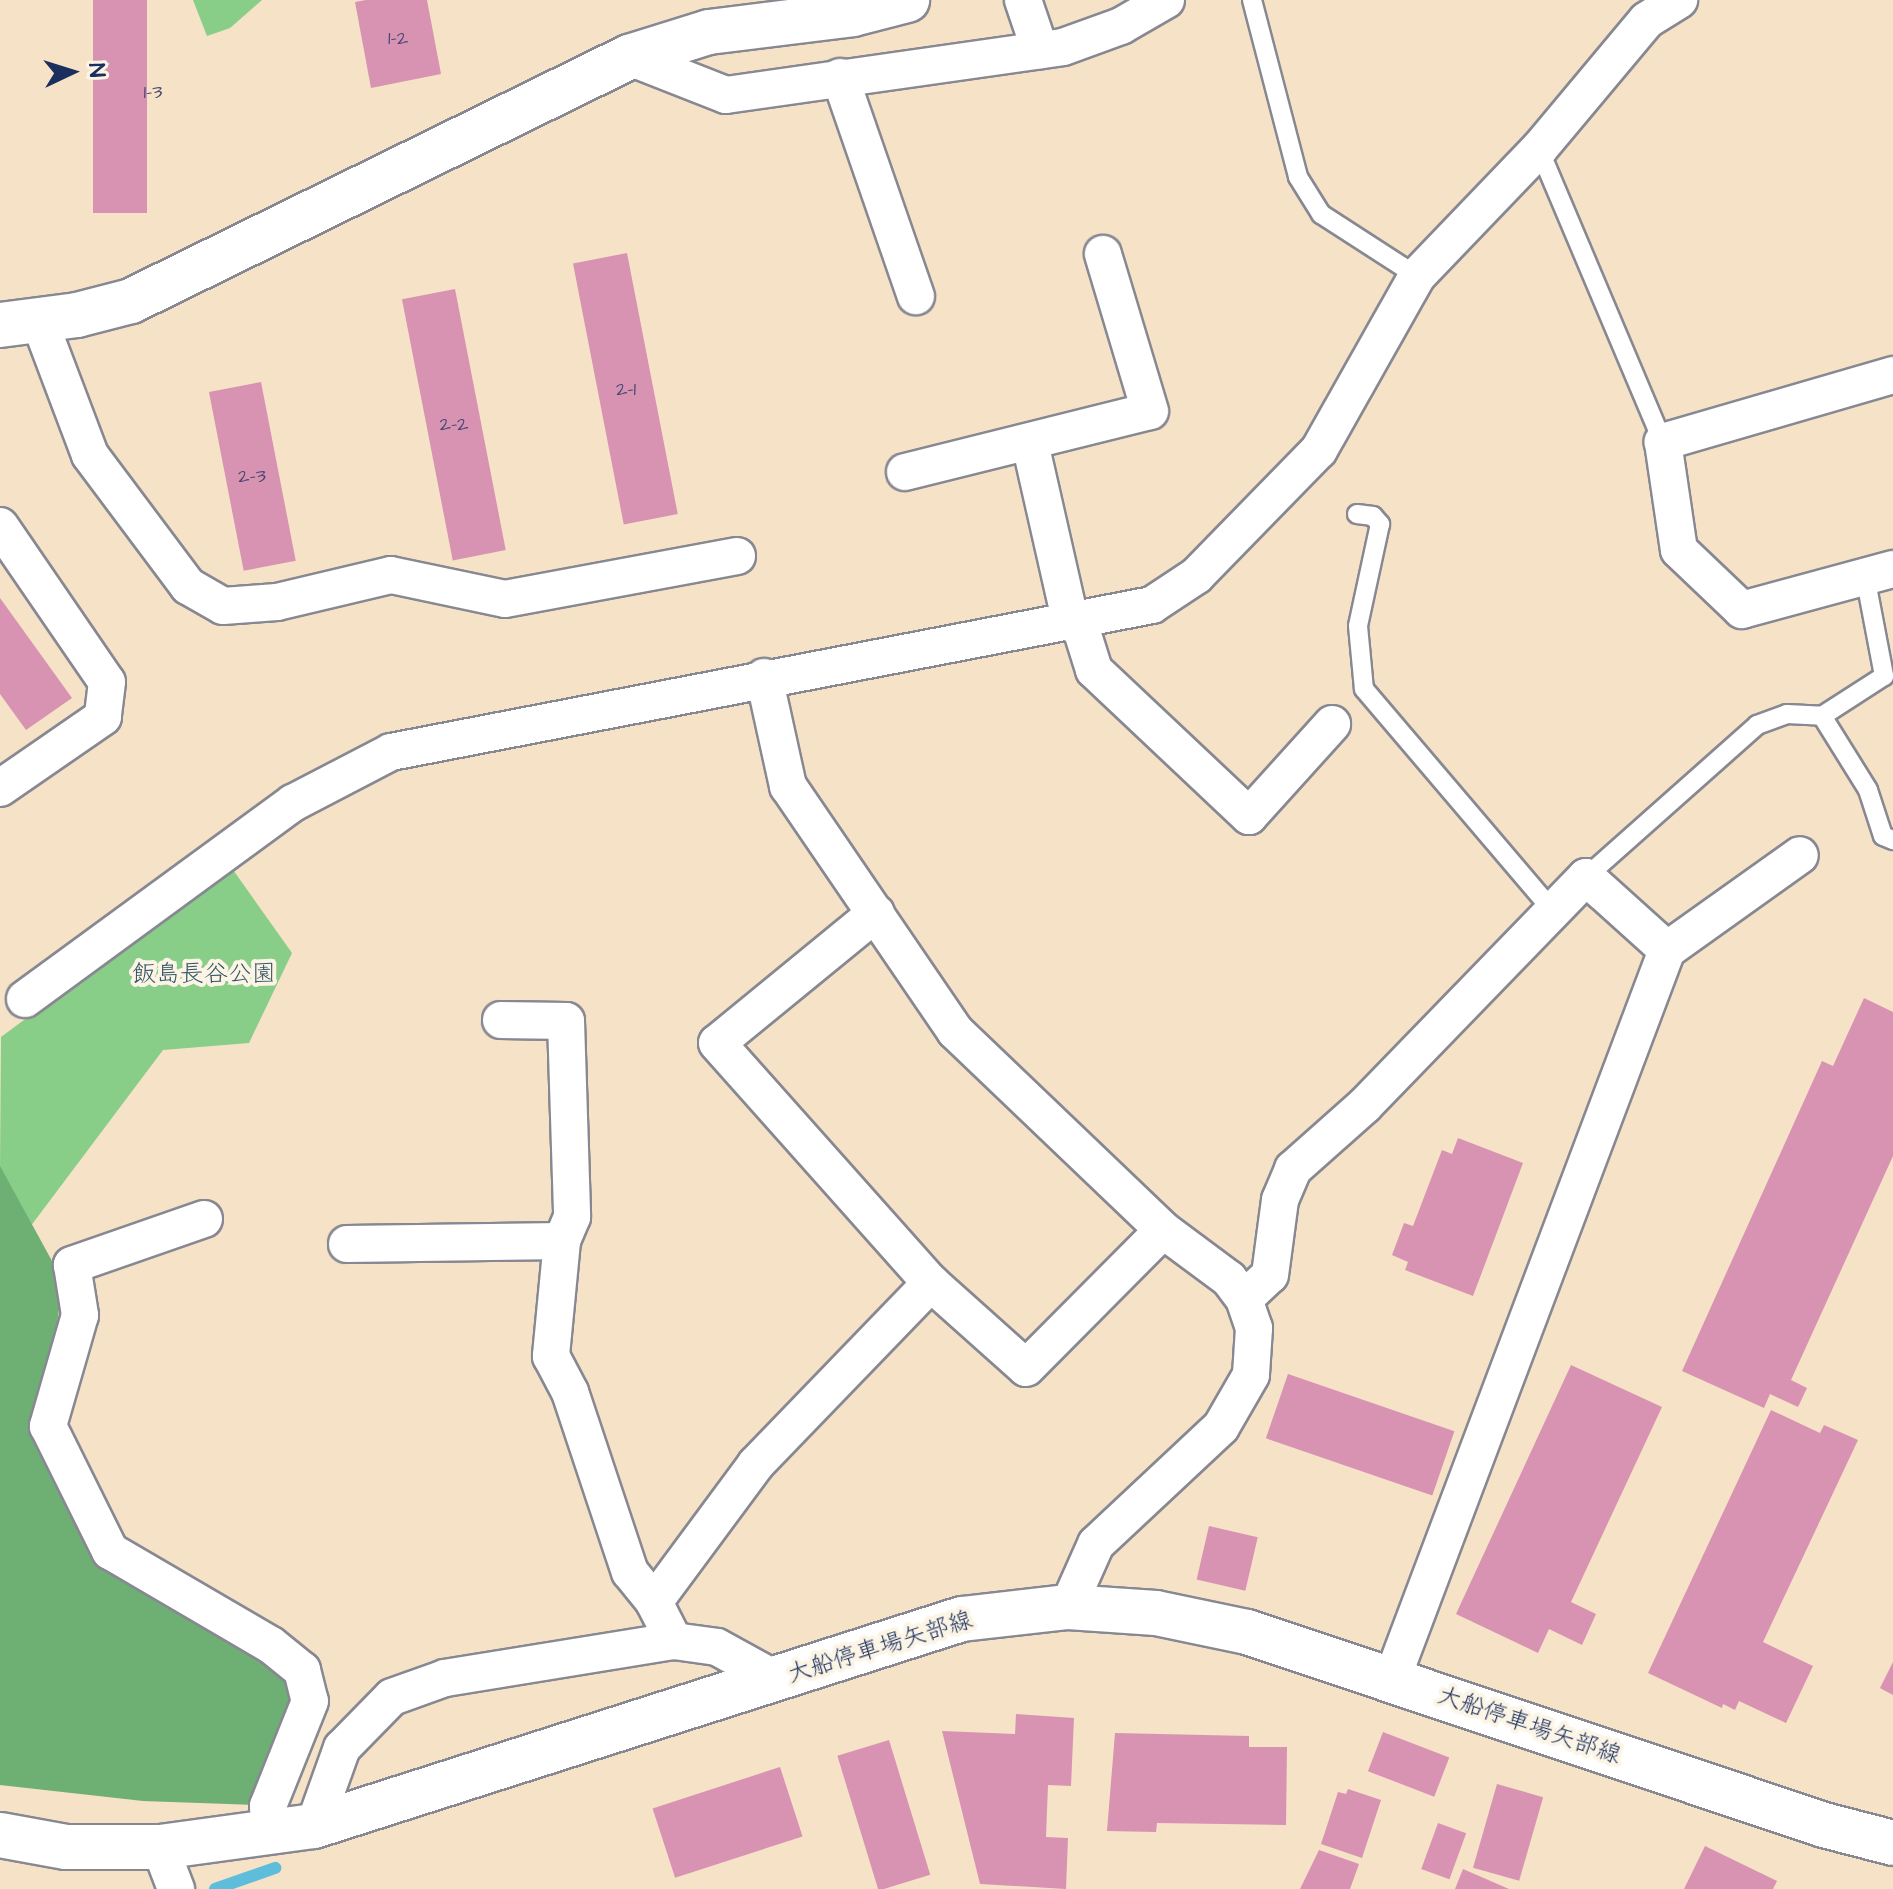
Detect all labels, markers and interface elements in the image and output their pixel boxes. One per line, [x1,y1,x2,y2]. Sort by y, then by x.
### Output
house number: 1-2 [388,26,408,50]
north arrow [32,32,112,112]
text: N [80,62,112,78]
house number: 1-3 [144,80,162,104]
house number: 2-1 [616,377,636,401]
house number: 2-2 [439,412,469,436]
house number: 2-3 [238,464,266,488]
park label: 飯島長谷公園 [132,961,276,989]
street label: 大船停車場矢部線 [784,1606,976,1690]
street label: 大船停車場矢部線 [1434,1681,1624,1771]

